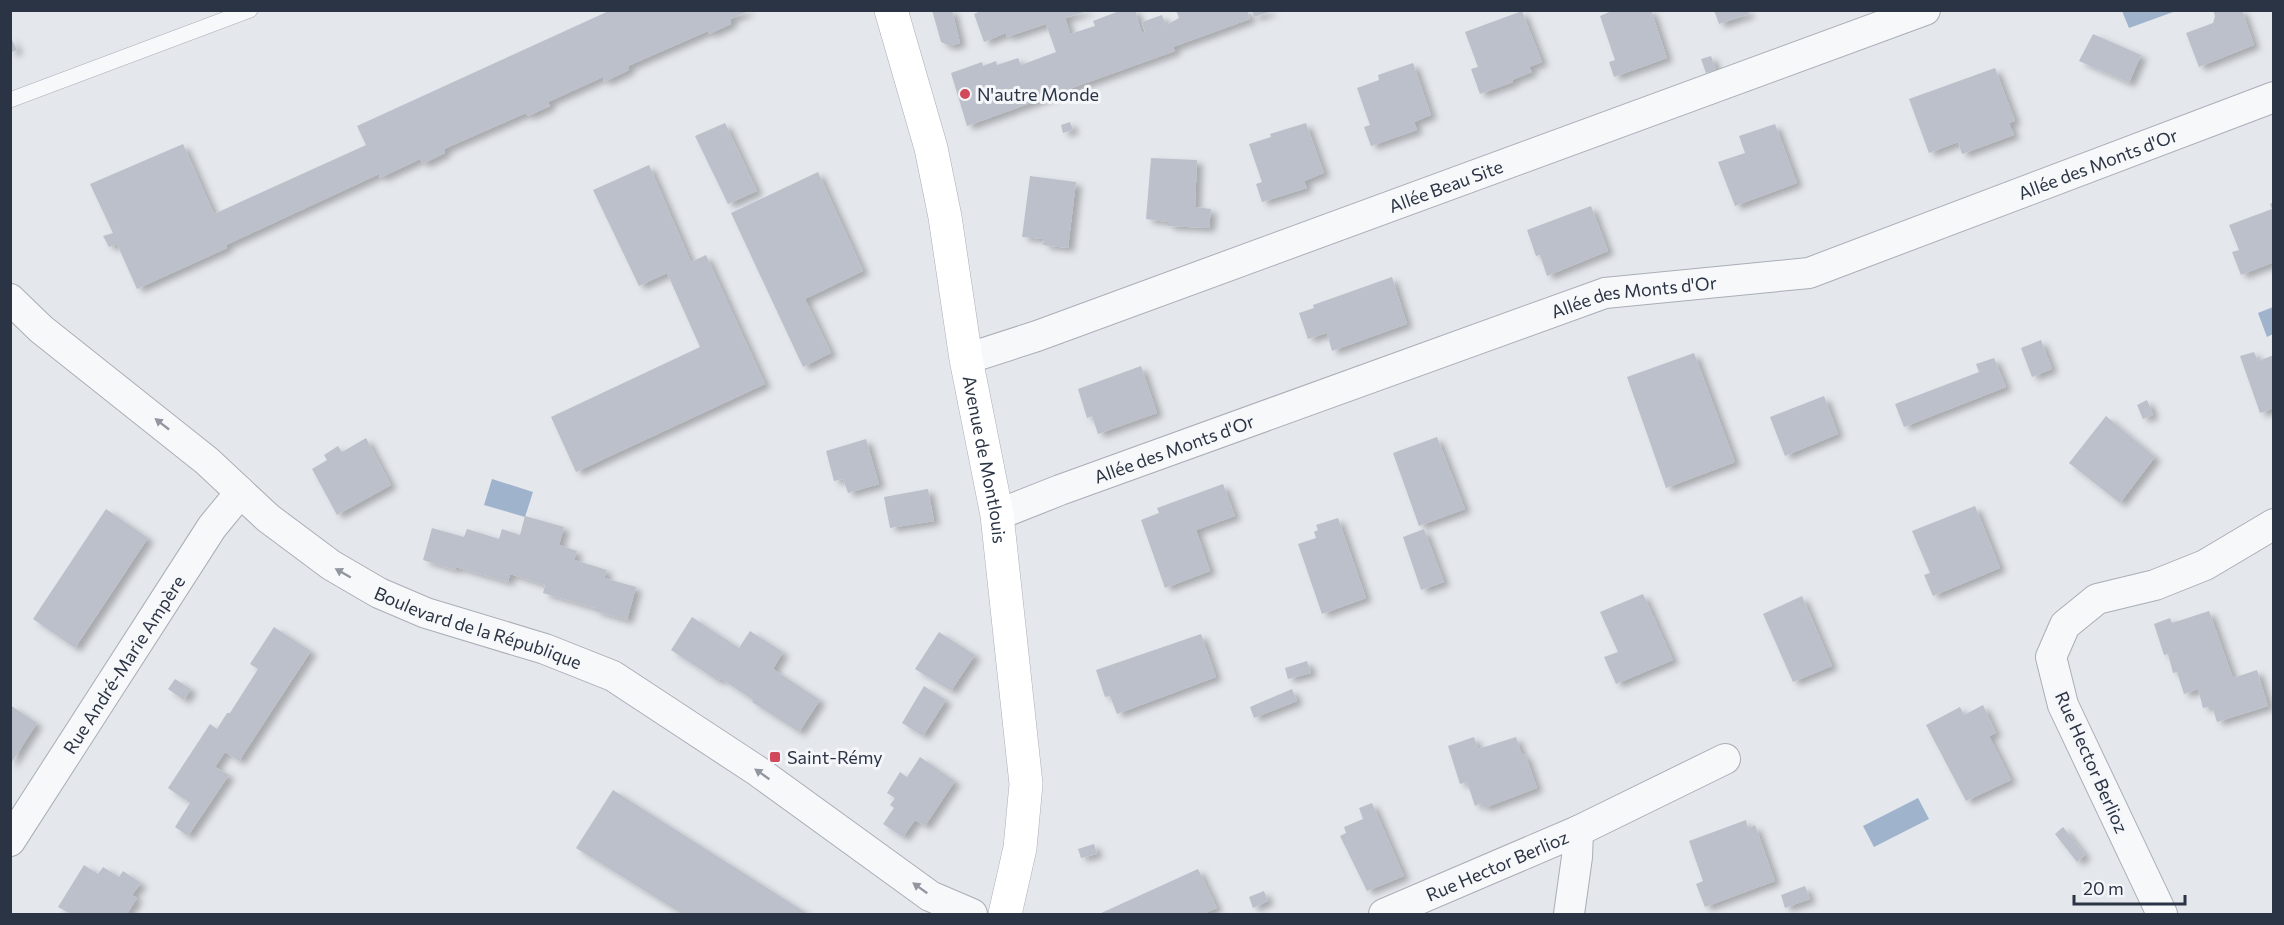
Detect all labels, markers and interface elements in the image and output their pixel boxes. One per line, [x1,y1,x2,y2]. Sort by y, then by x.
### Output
place label: N'autre Monde [977,83,1099,105]
marker: N'autre Monde [958,87,972,101]
street label: Allée des Monts d'Or [2015,124,2181,204]
street label: Allée Beau Site [1386,155,1506,217]
street label: Allée des Monts d'Or [1548,271,1718,323]
street label: Avenue de Montlouis [959,374,1011,545]
street label: Allée des Monts d'Or [1091,410,1257,488]
one-way arrow [154,419,169,431]
one-way arrow [335,567,351,578]
street label: Rue André-Marie Ampère [58,571,189,758]
street label: Boulevard de la République [371,581,585,674]
street label: Rue Hector Berlioz [2051,688,2133,836]
place label: Saint-Rémy [787,746,883,768]
marker: Saint-Rémy [768,750,782,764]
one-way arrow [754,768,770,780]
street label: Rue Hector Berlioz [1423,825,1572,906]
scale bar [2074,868,2185,906]
text: 20 m [2083,877,2124,899]
one-way arrow [913,882,929,894]

